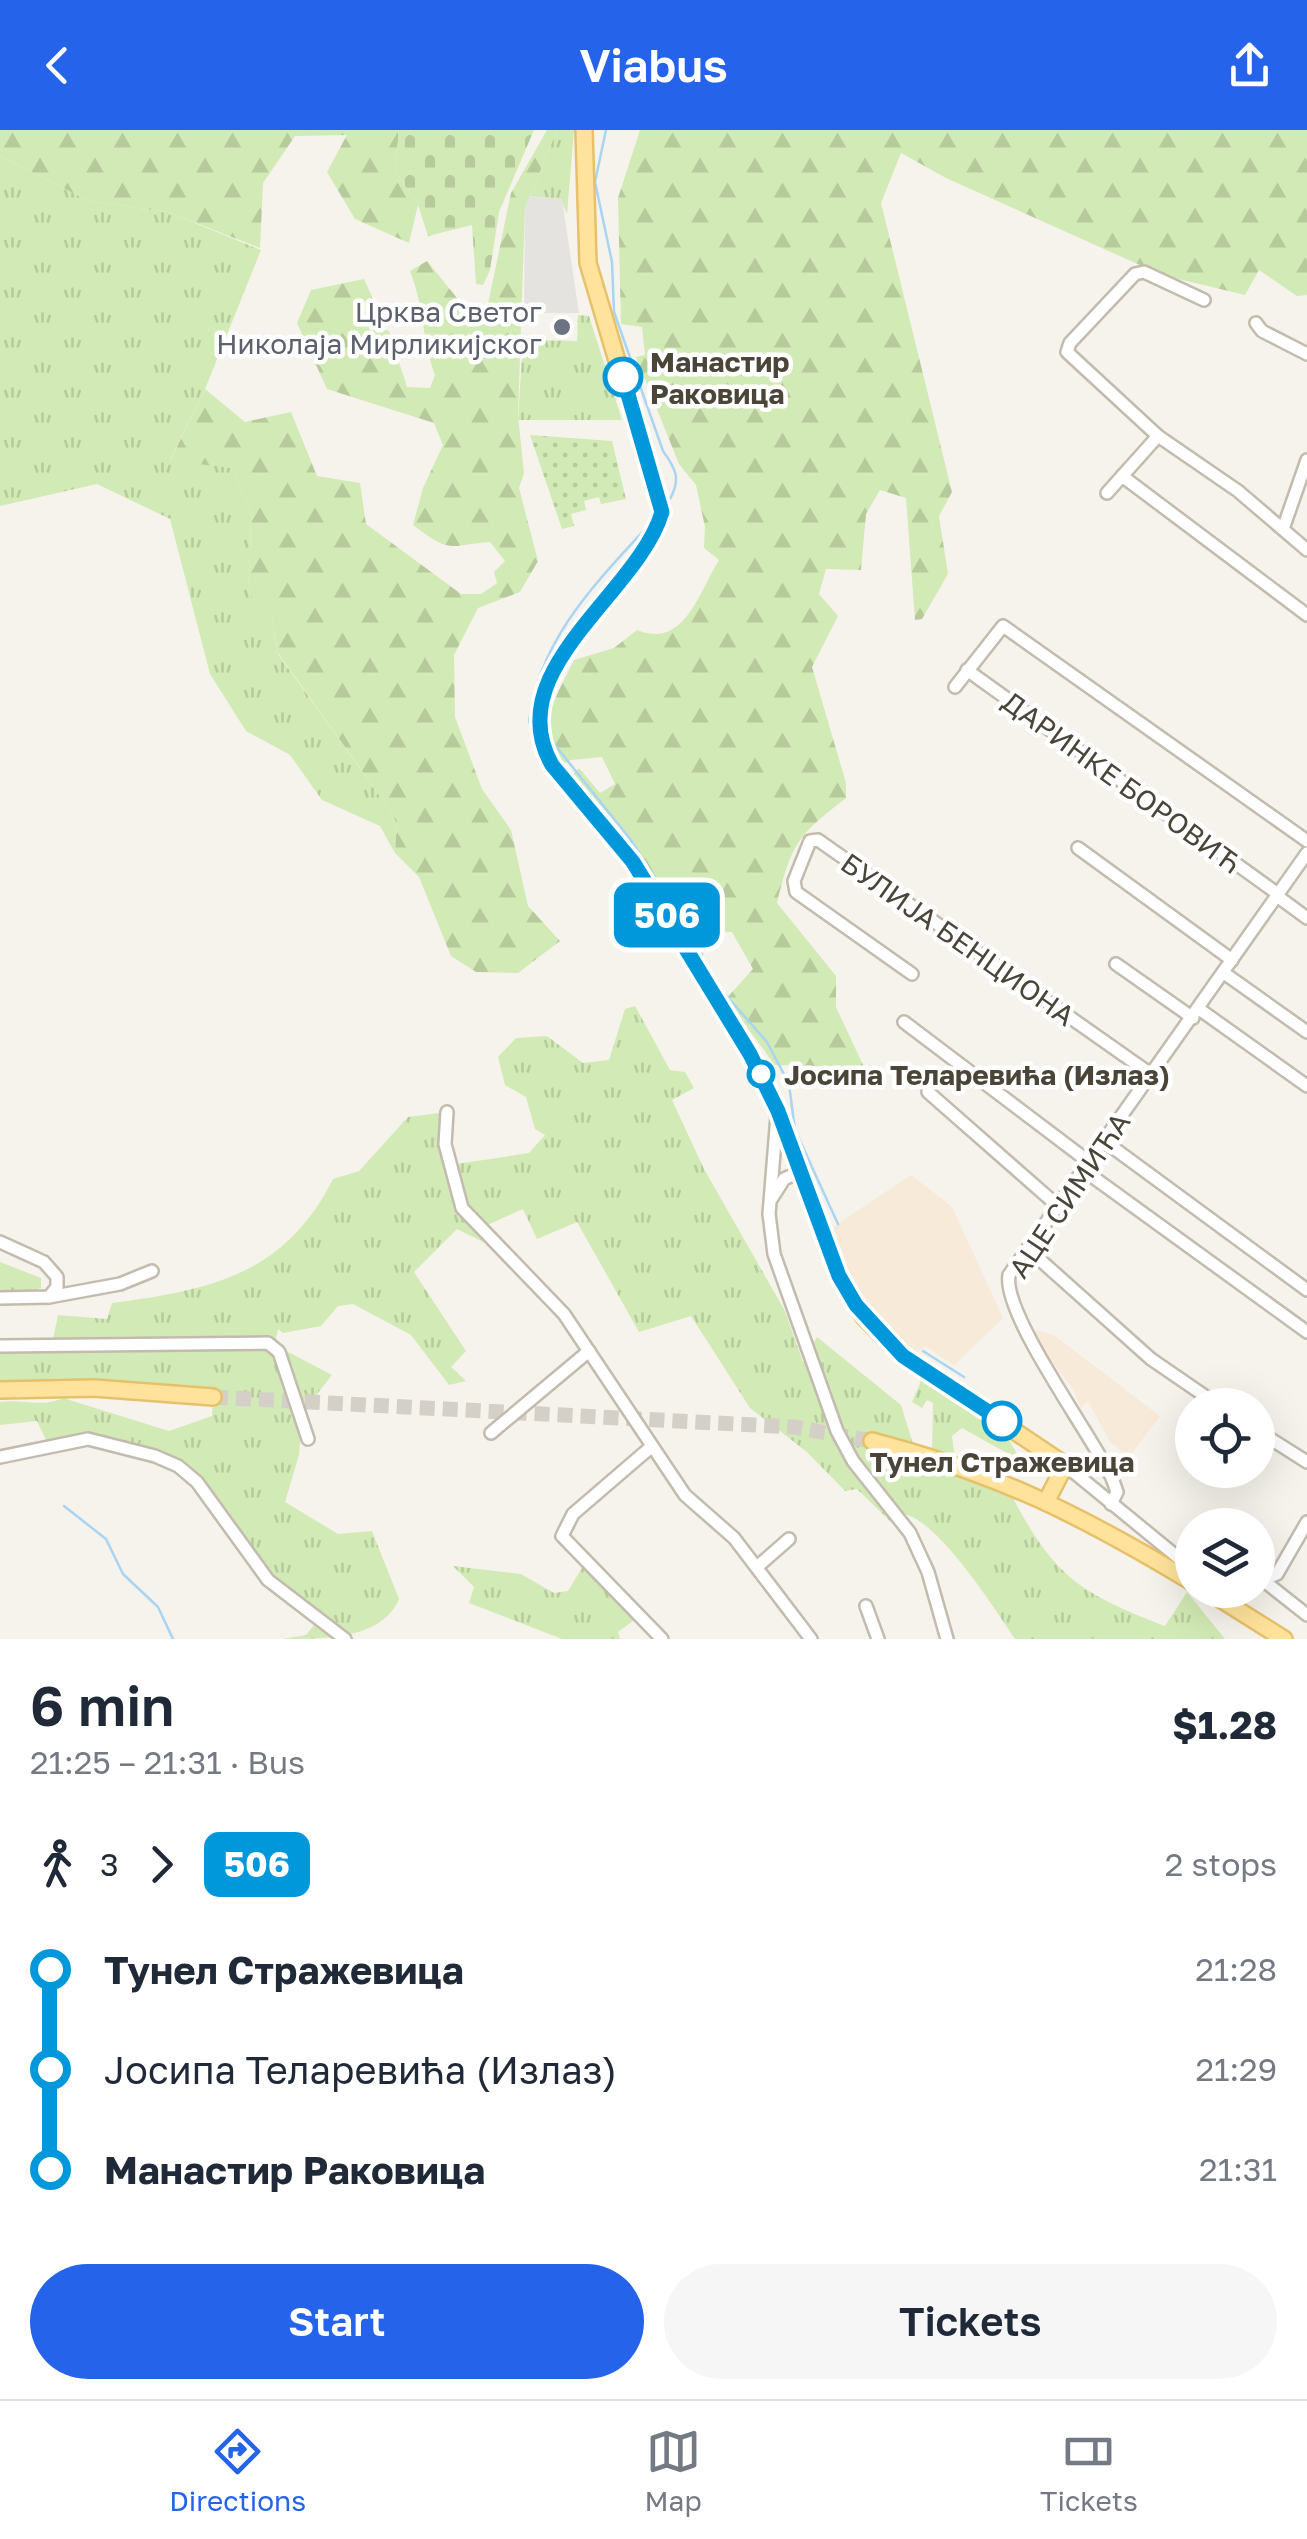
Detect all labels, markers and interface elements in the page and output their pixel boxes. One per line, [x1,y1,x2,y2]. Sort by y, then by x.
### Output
icon: back [30,38,85,93]
text: Viabus [579,38,728,92]
icon: share [1222,38,1277,93]
place label: Црква Светог Николаја Мирликијског [216,295,542,360]
marker: Црква Светог Николаја Мирликијског [551,316,573,338]
place label: Манастир Раковица [650,345,789,410]
marker: Манастир Раковица [604,358,642,396]
street label: ДАРИНКЕ БОРОВИЋ [996,684,1248,880]
street label: БУЛИЈА БЕНЦИОНА [835,846,1081,1032]
line badge: 506 [610,882,724,948]
text: 506 [634,894,700,936]
place label: Јосипа Теларевића (Излаз) [784,1058,1170,1091]
marker: Јосипа Теларевића (Излаз) [748,1061,774,1087]
street label: АЦЕ СИМИЋА [1002,1106,1137,1284]
map controls [1175,1388,1275,1608]
button: locate [1175,1388,1275,1488]
marker: Тунел Стражевица [983,1402,1021,1440]
place label: Тунел Стражевица [869,1445,1135,1478]
button: layers [1175,1508,1275,1608]
text: 6 min [30,1672,174,1738]
text: $1.28 [1172,1702,1277,1747]
text: 21:25 – 21:31 · Bus [30,1743,305,1781]
icon: walk [30,1837,85,1892]
icon: forward [134,1837,189,1892]
text: 506 [224,1843,290,1885]
text: 3 [100,1845,119,1883]
text: 2 stops [1165,1845,1277,1883]
text: Тунел Стражевица [104,1947,464,1992]
text: 21:28 [1195,1950,1277,1988]
text: Јосипа Теларевића (Излаз) [104,2047,617,2092]
text: 21:29 [1195,2050,1277,2088]
text: Манастир Раковица [104,2147,485,2192]
text: 21:31 [1199,2150,1277,2188]
button: Start [30,2264,644,2379]
button: Tickets [664,2264,1277,2379]
tab: Directions [169,2424,306,2517]
tab: Map [644,2424,702,2517]
tab: Tickets [1040,2424,1138,2517]

